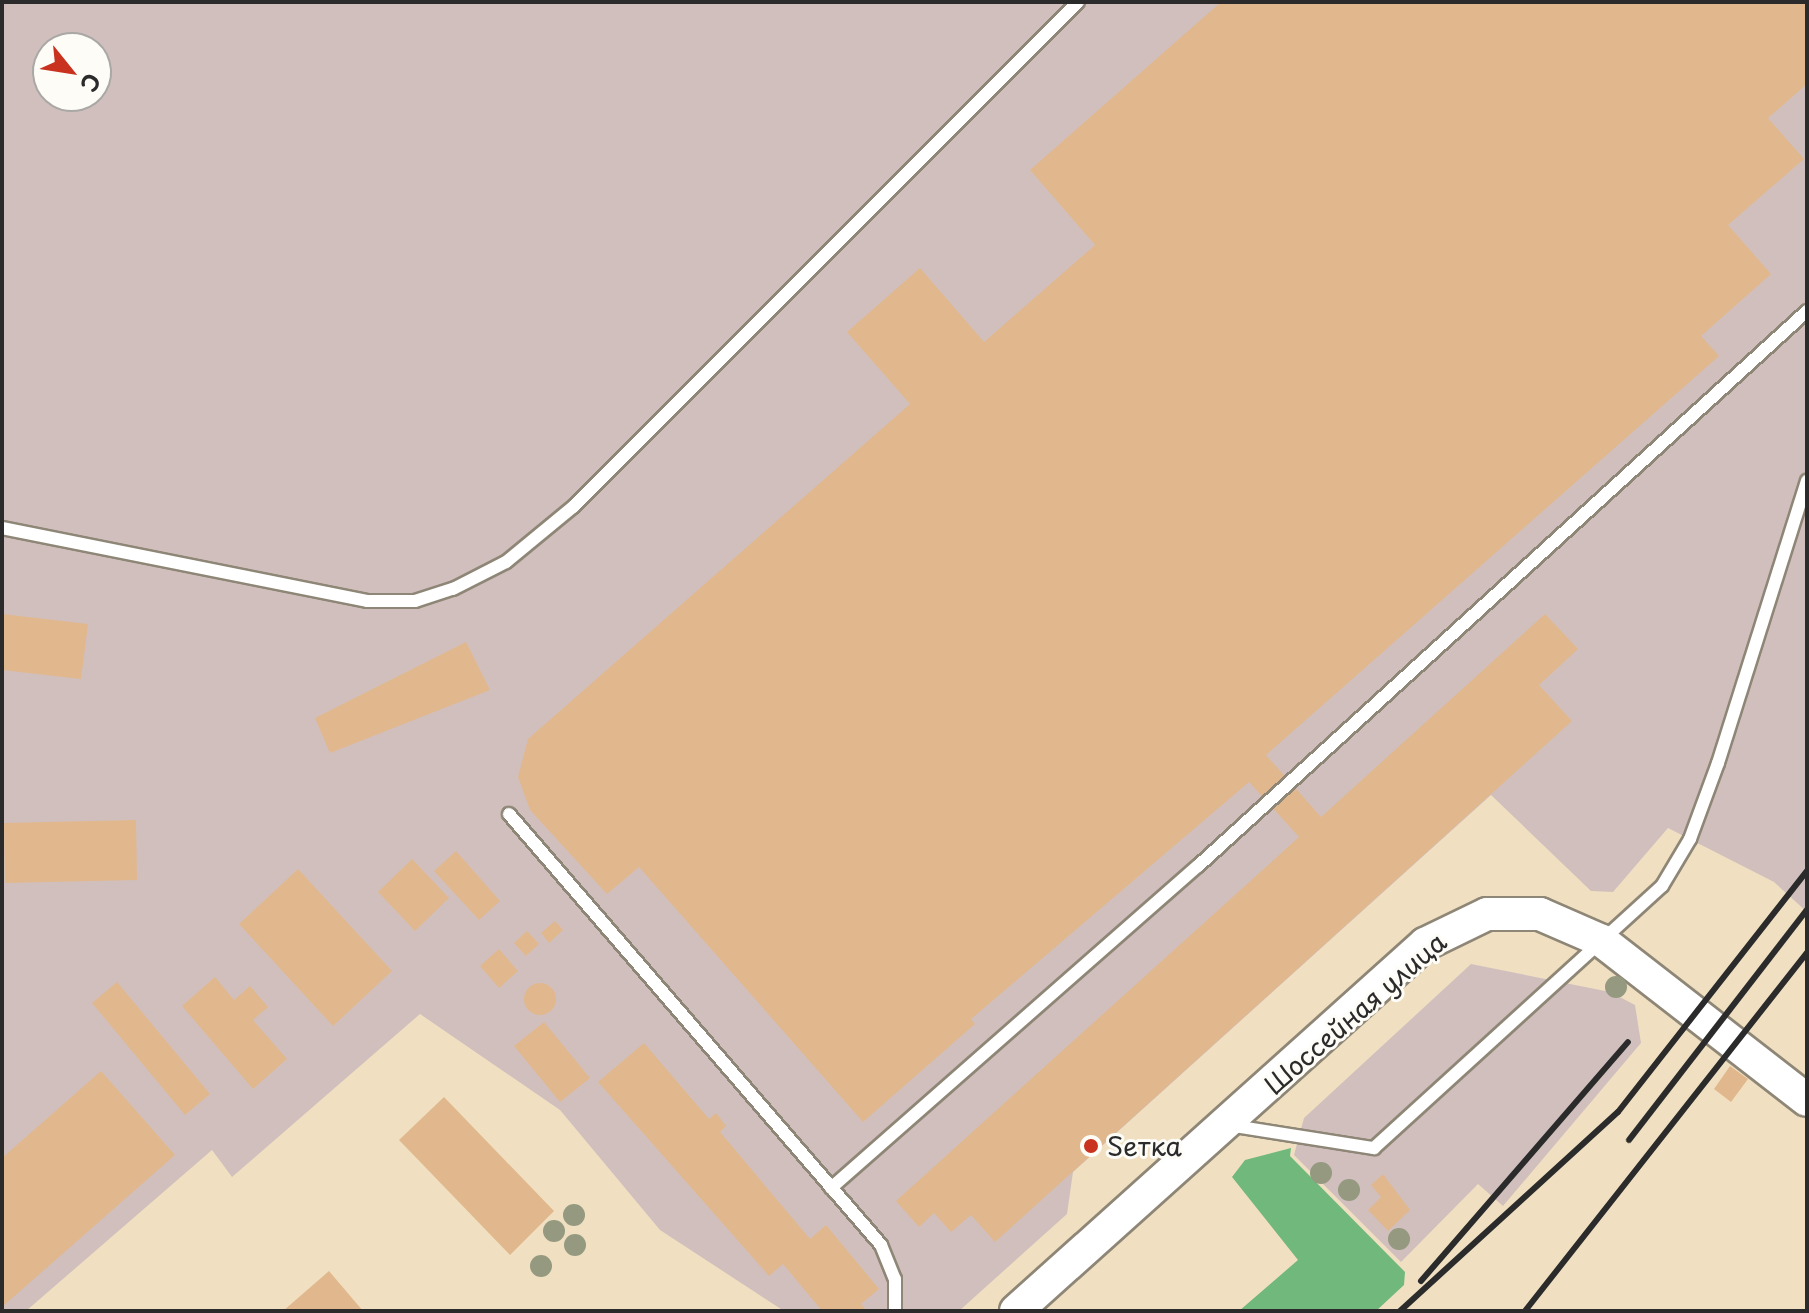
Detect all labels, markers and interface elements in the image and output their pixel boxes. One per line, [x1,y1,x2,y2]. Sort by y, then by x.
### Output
north arrow [32,32,112,112]
text: С [73,68,110,99]
street label: Шоссейная улица [1257,925,1453,1101]
place label: Sетка [1107,1130,1182,1162]
marker: Sетка [1082,1137,1100,1155]

